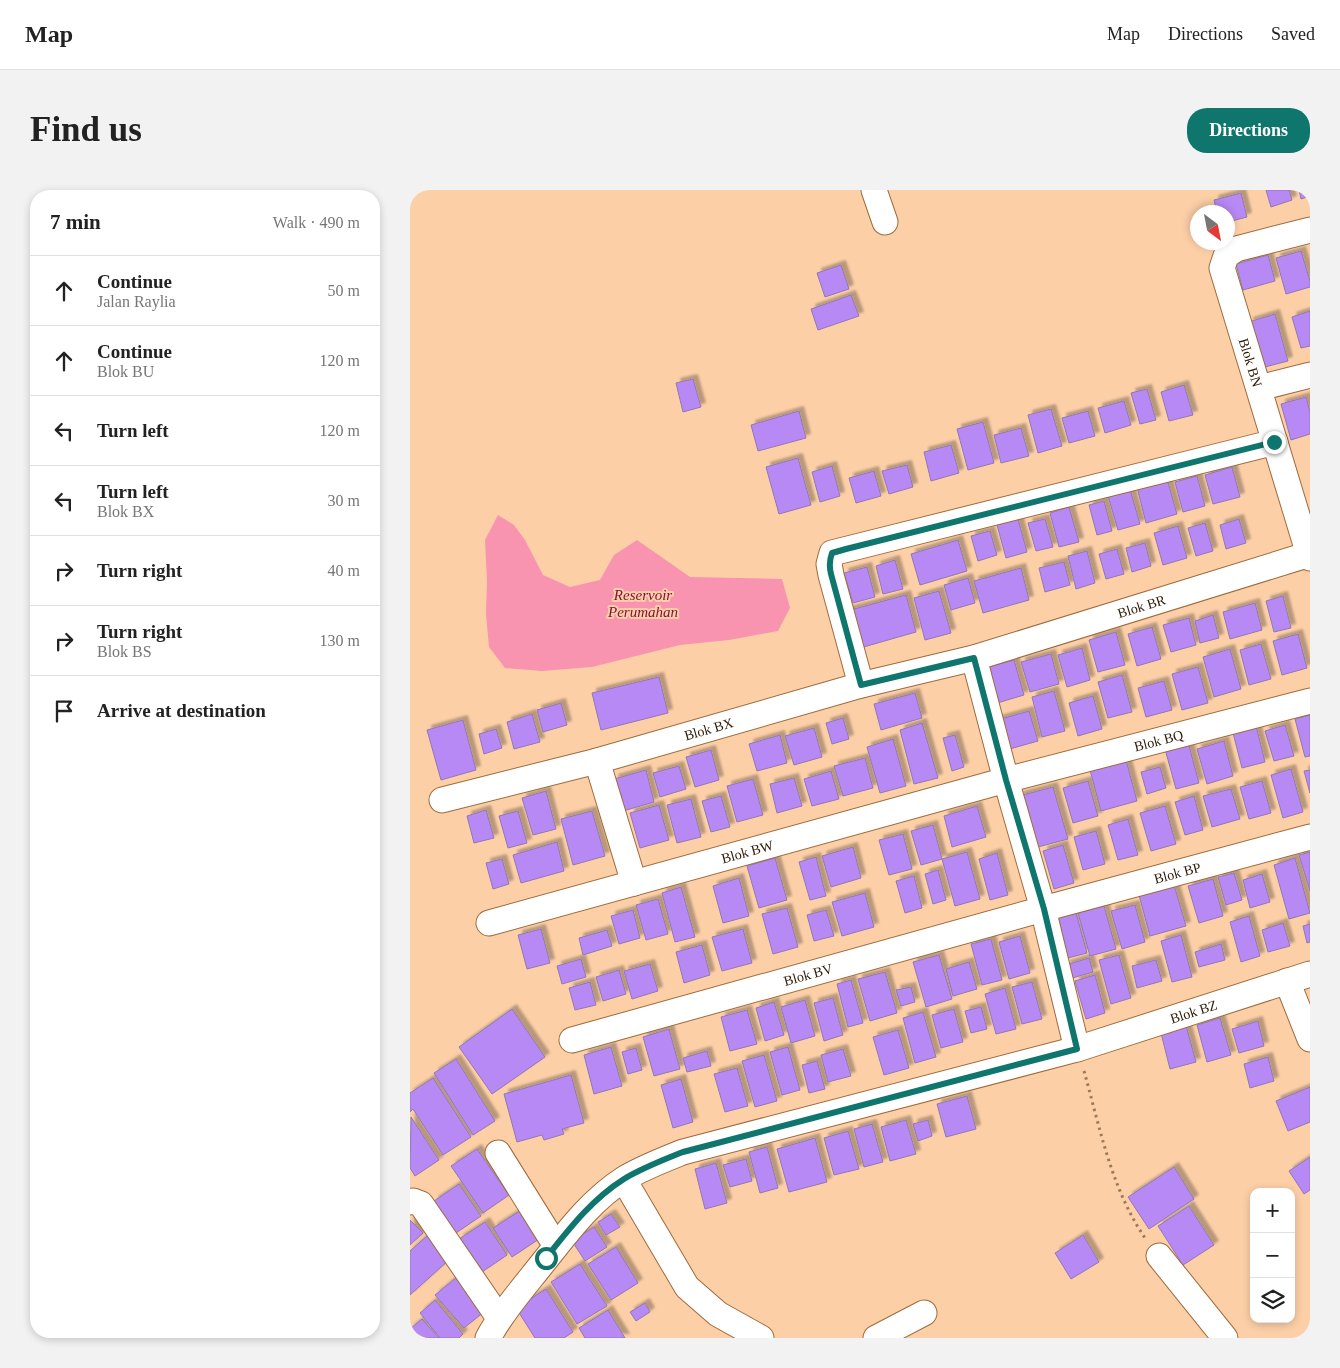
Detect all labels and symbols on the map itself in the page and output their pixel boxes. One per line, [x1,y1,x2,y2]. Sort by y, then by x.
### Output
north arrow [1190,205,1235,250]
street label: Blok BN [1236,336,1265,389]
route end [1263,431,1286,454]
water label: Reservoir Perumahan [607,587,678,620]
street label: Blok BR [1116,592,1168,621]
street label: Blok BX [682,715,735,743]
street label: Blok BQ [1132,727,1185,754]
street label: Blok BW [720,837,776,866]
street label: Blok BP [1152,859,1203,886]
street label: Blok BV [782,960,834,988]
street label: Blok BZ [1168,997,1219,1026]
route start [535,1247,558,1270]

